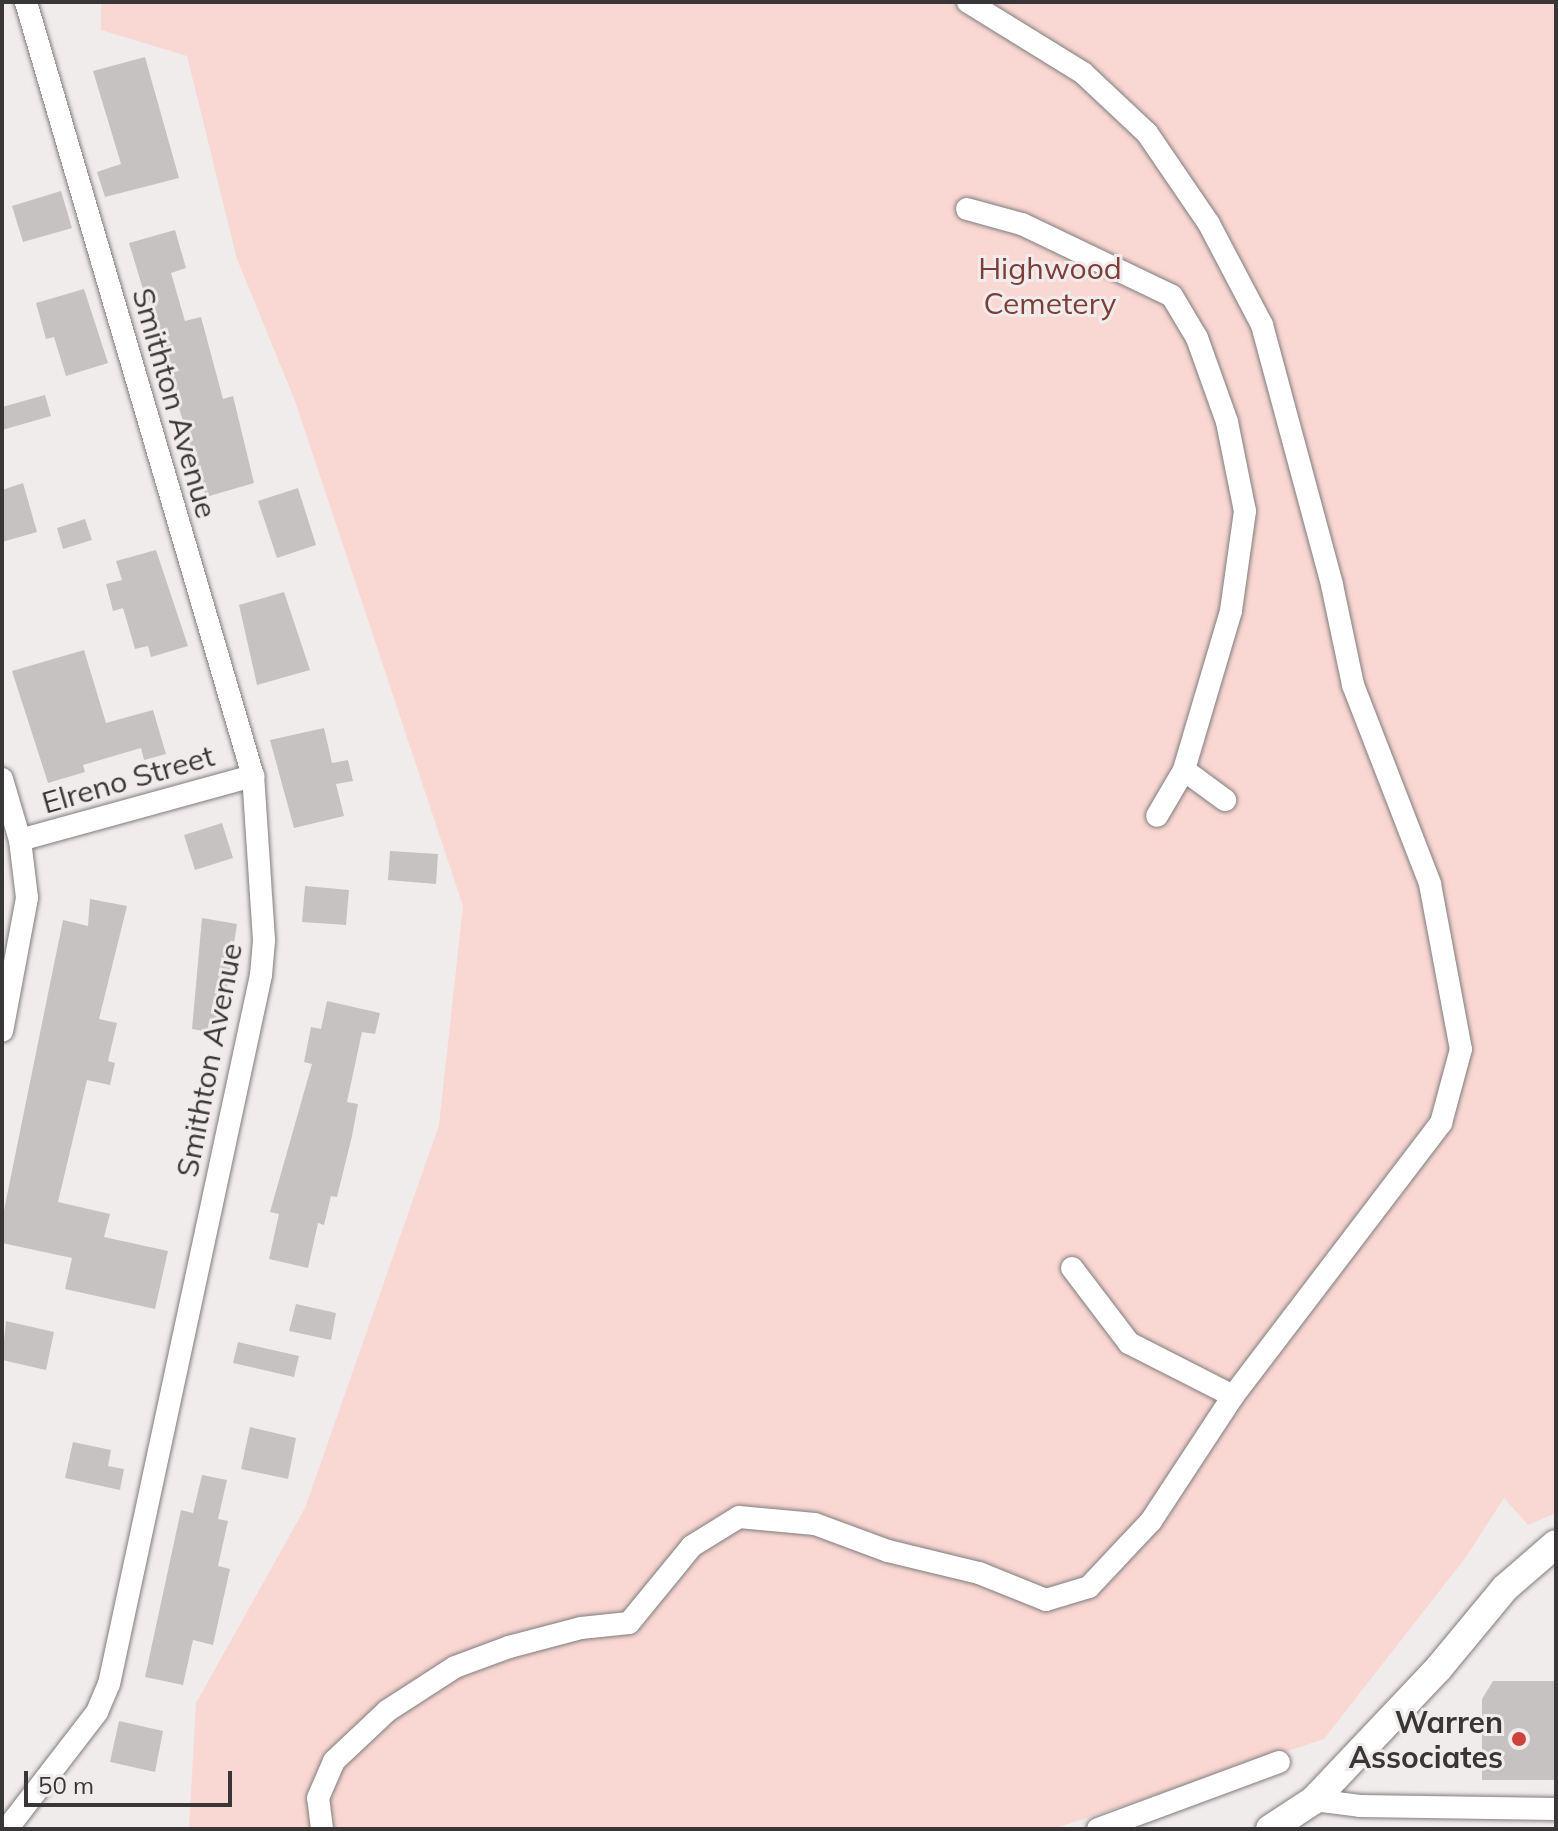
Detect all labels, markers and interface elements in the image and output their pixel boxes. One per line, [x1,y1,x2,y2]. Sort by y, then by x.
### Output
park label: Highwood Cemetery [978,250,1122,320]
street label: Smithton Avenue [125,284,225,522]
street label: Elreno Street [38,737,218,821]
street label: Smithton Avenue [169,940,249,1180]
place label: Warren Associates [1349,1704,1503,1774]
marker: Warren Associates [1510,1730,1528,1748]
scale bar [28,1755,236,1805]
text: 50 m [38,1770,94,1800]

